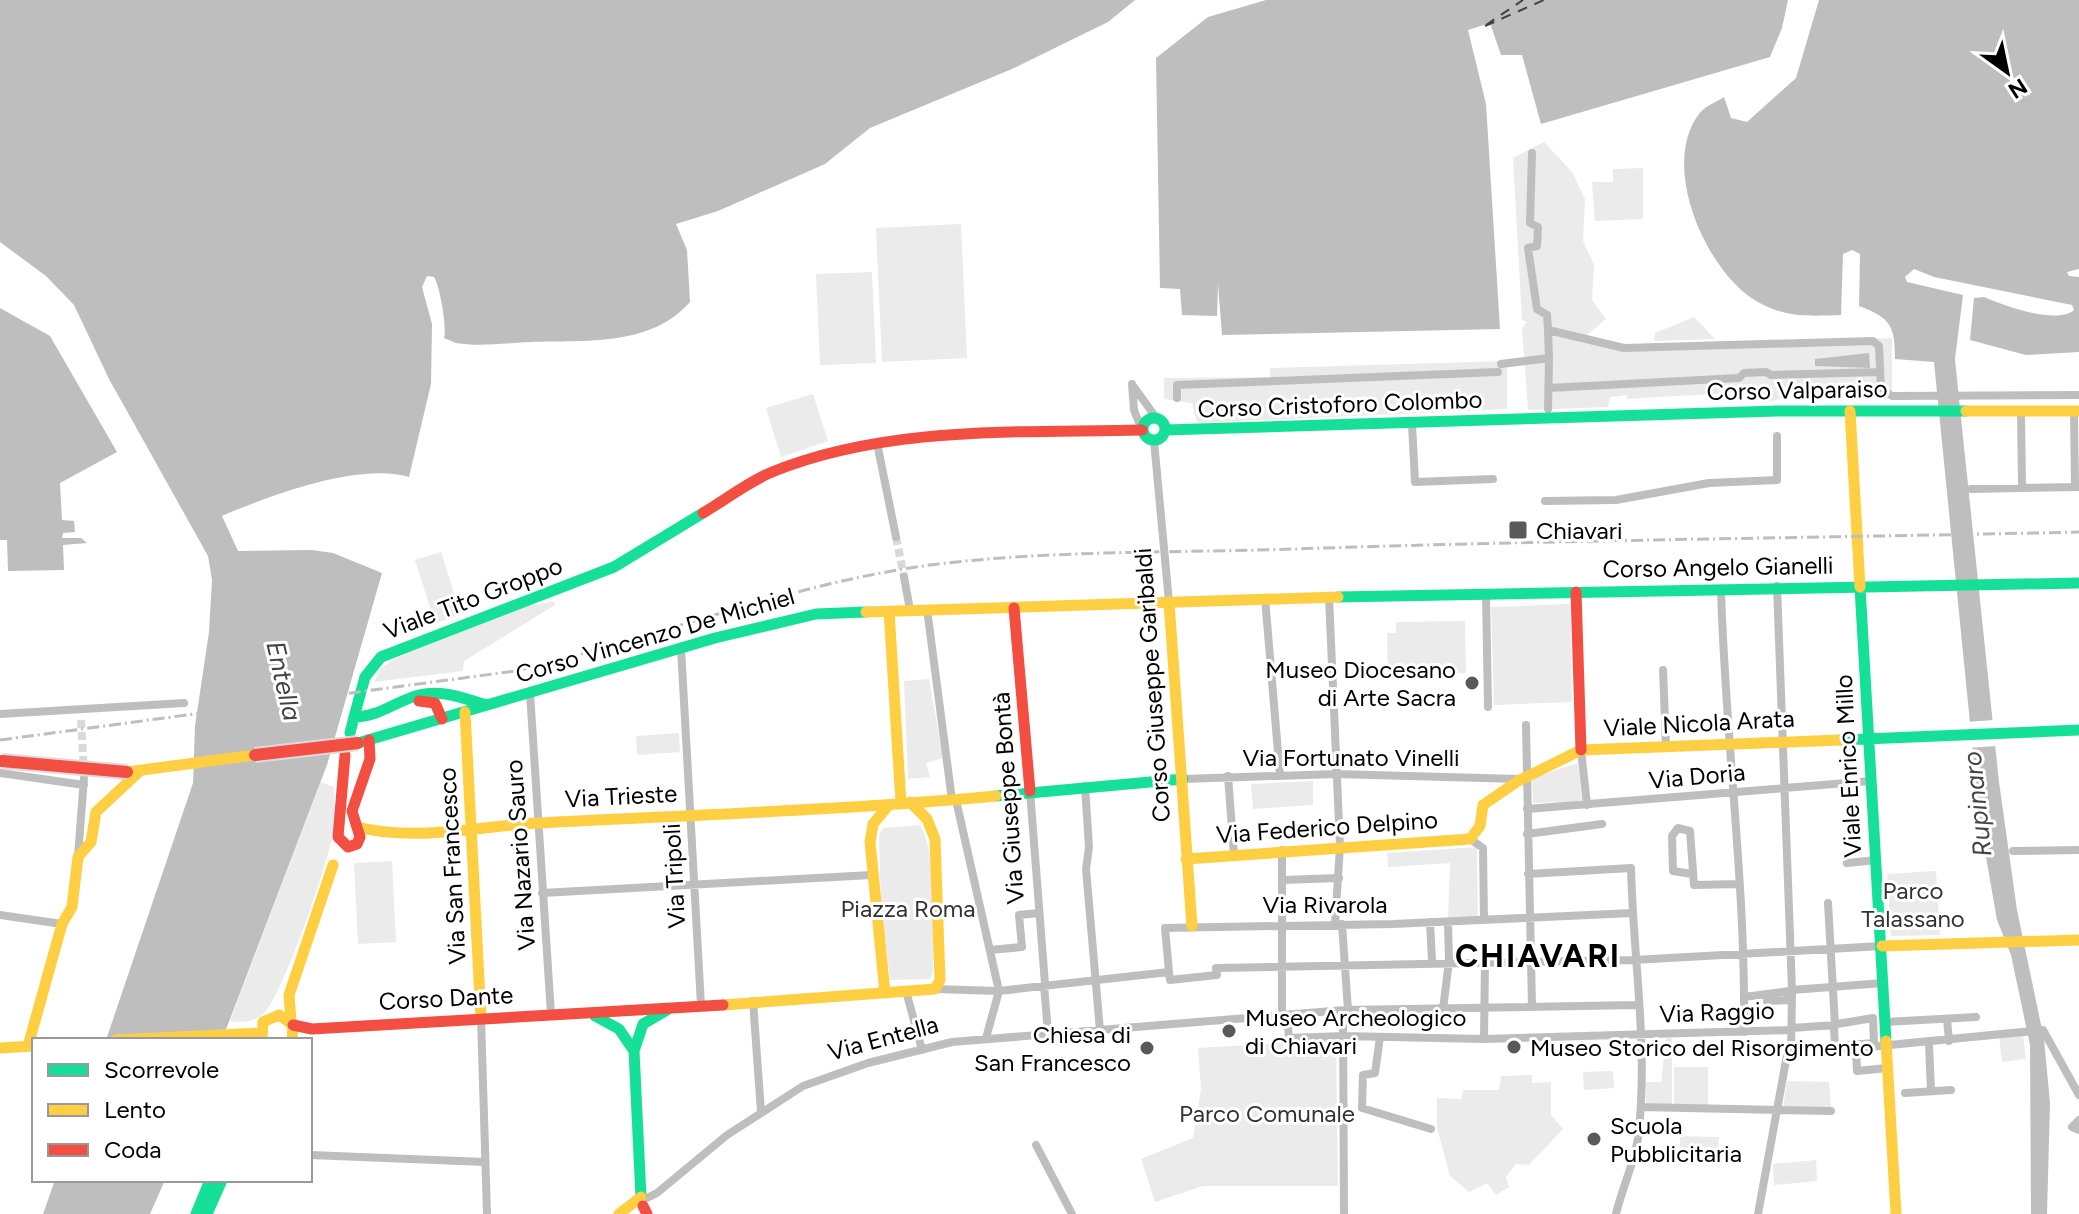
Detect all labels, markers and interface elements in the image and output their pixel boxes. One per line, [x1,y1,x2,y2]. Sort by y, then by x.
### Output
north arrow [1967,32,2047,112]
text: N [2003,72,2032,104]
street label: Corso Valparaiso [1706,374,1888,406]
street label: Corso Cristoforo Colombo [1197,385,1483,423]
place label: Chiavari [1536,516,1622,545]
marker: Chiavari [1507,519,1529,541]
street label: Corso Giuseppe Garibaldi [1128,547,1176,823]
street label: Corso Angelo Gianelli [1602,550,1834,584]
street label: Viale Tito Groppo [380,551,566,645]
street label: Corso Vincenzo De Michiel [512,581,798,689]
water label: Entella [259,638,309,724]
place label: Museo Diocesano di Arte Sacra [1265,655,1456,712]
marker: Museo Diocesano di Arte Sacra [1463,674,1481,692]
street label: Viale Enrico Millo [1829,674,1867,858]
street label: Via Giuseppe Bontà [986,691,1030,905]
street label: Viale Nicola Arata [1603,704,1795,742]
street label: Via Fortunato Vinelli [1242,743,1460,772]
water label: Rupinaro [1956,750,1998,858]
street label: Via Doria [1648,757,1746,795]
street label: Via Nazario Sauro [499,759,541,951]
street label: Via San Francesco [432,767,472,965]
street label: Via Trieste [564,779,678,813]
street label: Via Federico Delpino [1215,805,1439,849]
street label: Via Tripoli [657,823,691,929]
park label: Parco Talassano [1861,876,1965,933]
street label: Via Rivarola [1263,890,1387,919]
park label: Piazza Roma [840,894,976,923]
district label: CHIAVARI [1455,937,1621,975]
street label: Corso Dante [378,980,514,1016]
street label: Via Raggio [1659,995,1775,1029]
place label: Museo Archeologico di Chiavari [1245,1003,1466,1060]
street label: Via Entella [825,1009,941,1067]
place label: Chiesa di San Francesco [974,1020,1131,1077]
marker: Museo Archeologico di Chiavari [1220,1022,1238,1040]
place label: Museo Storico del Risorgimento [1530,1033,1874,1062]
legend [32,1038,312,1182]
marker: Museo Storico del Risorgimento [1505,1038,1523,1056]
marker: Chiesa di San Francesco [1138,1039,1156,1057]
text: Scorrevole [104,1055,219,1084]
text: Lento [104,1095,166,1124]
park label: Parco Comunale [1179,1099,1355,1128]
place label: Scuola Pubblicitaria [1610,1111,1742,1168]
marker: Scuola Pubblicitaria [1585,1130,1603,1148]
text: Coda [104,1135,162,1164]

